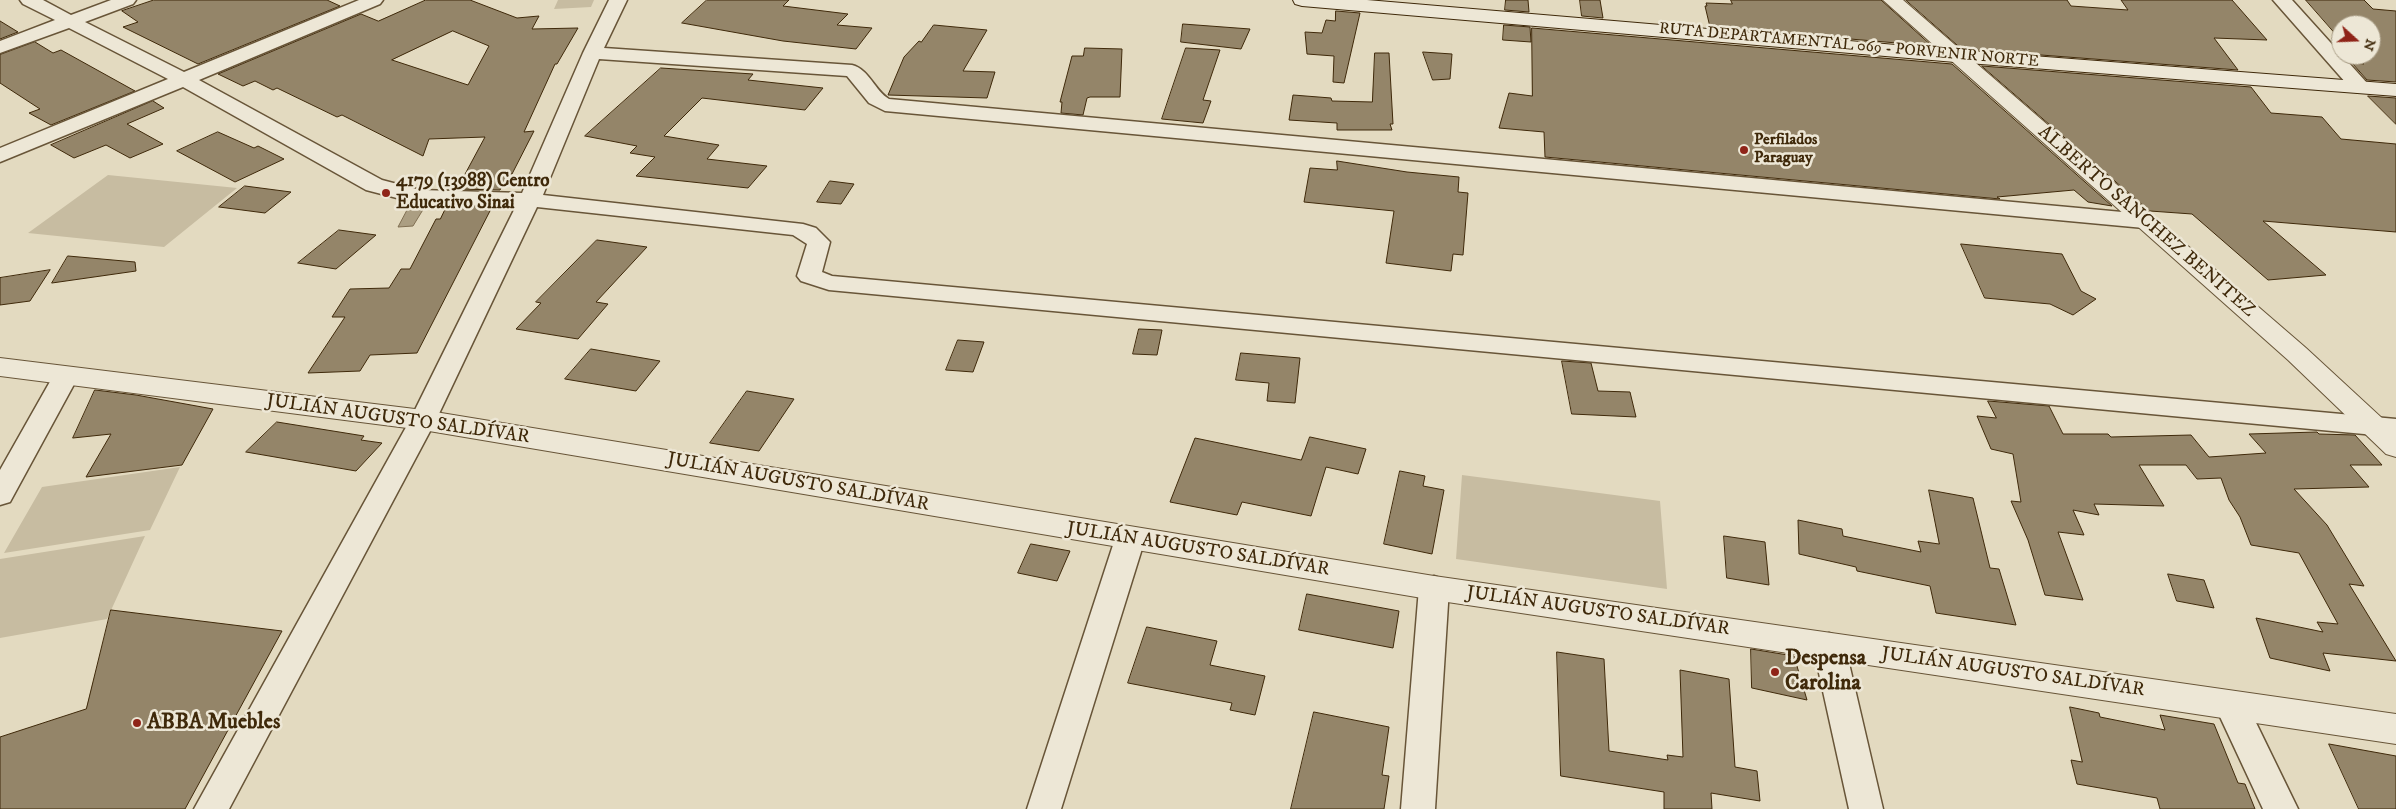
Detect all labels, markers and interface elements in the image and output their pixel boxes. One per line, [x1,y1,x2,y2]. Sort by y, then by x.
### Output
north arrow [2331,15,2381,65]
street label: RUTA DEPARTAMENTAL 069 - PORVENIR NORTE [1658,20,2040,72]
text: N [2359,36,2380,53]
street label: ALBERTO SANCHEZ BENITEZ [2033,121,2259,323]
place label: Perfilados Paraguay [1754,131,1817,169]
marker: Perfilados Paraguay [1738,144,1750,156]
place label: 4179 (13988) Centro Educativo Sinai [396,171,549,215]
marker: 4179 (13988) Centro Educativo Sinai [380,187,392,199]
street label: JULIÁN AUGUSTO SALDÍVAR [265,390,531,450]
street label: JULIÁN AUGUSTO SALDÍVAR [665,449,931,517]
street label: JULIÁN AUGUSTO SALDÍVAR [1065,518,1331,582]
street label: JULIÁN AUGUSTO SALDÍVAR [1465,582,1731,642]
street label: JULIÁN AUGUSTO SALDÍVAR [1880,643,2146,703]
place label: Despensa Carolina [1785,646,1866,698]
marker: Despensa Carolina [1769,666,1781,678]
place label: ABBA Muebles [147,710,280,736]
marker: ABBA Muebles [131,717,143,729]

